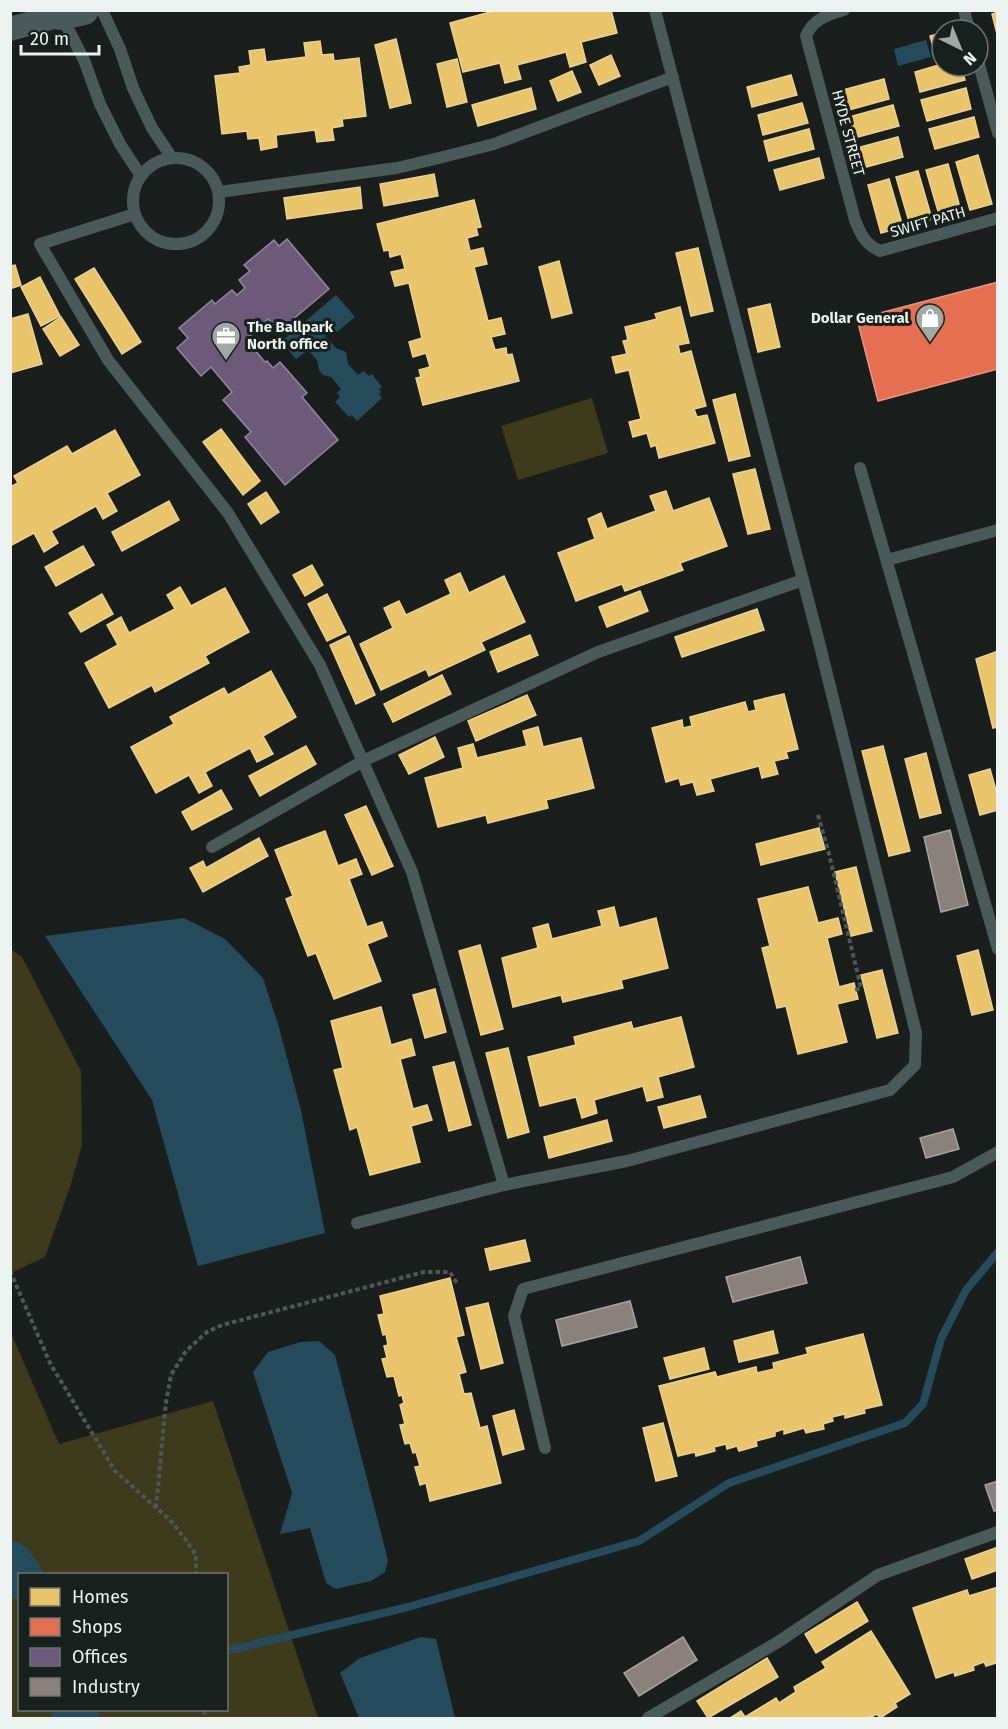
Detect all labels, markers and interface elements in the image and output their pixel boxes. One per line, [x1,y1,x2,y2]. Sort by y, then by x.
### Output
scale bar [21,18,99,56]
north arrow [930,18,990,78]
text: 20 m [30,28,69,50]
text: N [960,48,980,69]
street label: HYDE STREET [828,88,868,178]
street label: SWIFT PATH [888,203,968,241]
shop icon: Dollar General [914,302,946,344]
place label: Dollar General [811,309,910,327]
place label: The Ballpark North office [247,318,334,353]
office icon: The Ballpark North office [210,320,242,362]
legend [18,1573,228,1711]
text: Homes [72,1586,128,1608]
text: Shops [72,1616,122,1638]
text: Offices [72,1646,127,1668]
text: Industry [72,1676,140,1698]

